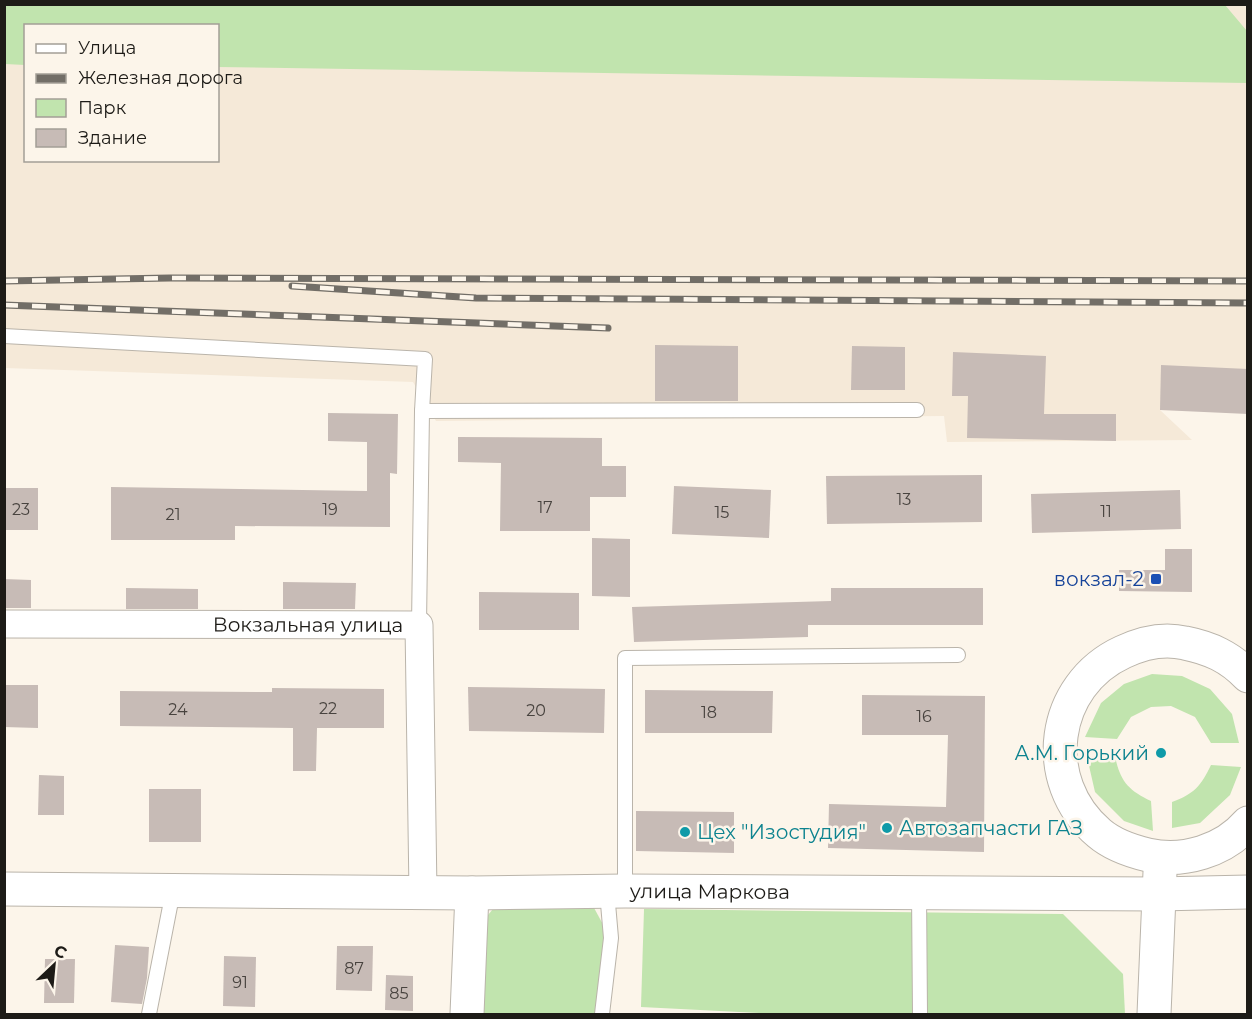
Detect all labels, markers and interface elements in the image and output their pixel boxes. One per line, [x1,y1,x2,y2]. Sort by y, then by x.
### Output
legend [24,24,219,162]
text: Улица [78,37,136,59]
text: Железная дорога [78,67,243,89]
text: Парк [78,97,127,119]
text: Здание [78,127,147,149]
house number: 13 [897,490,911,509]
house number: 17 [537,498,553,517]
house number: 23 [12,500,30,519]
house number: 19 [322,500,338,519]
house number: 11 [1100,502,1112,521]
house number: 15 [715,503,729,522]
house number: 21 [166,505,180,524]
place label: вокзал-2 [1054,567,1144,591]
marker: вокзал-2 [1149,572,1163,586]
street label: Вокзальная улица [213,613,403,637]
house number: 22 [319,699,337,718]
house number: 24 [168,700,188,719]
house number: 20 [526,701,546,720]
house number: 18 [701,703,717,722]
house number: 16 [916,707,932,726]
place label: А.М. Горький [1015,741,1149,765]
marker: А.М. Горький [1154,746,1168,760]
place label: Автозапчасти ГАЗ [899,816,1083,840]
place label: Цех "Изостудия" [697,820,866,844]
marker: Автозапчасти ГАЗ [880,821,894,835]
marker: Цех "Изостудия" [678,825,692,839]
street label: улица Маркова [629,879,790,904]
north arrow [24,935,84,995]
text: С [51,941,70,963]
house number: 87 [344,959,364,978]
house number: 91 [232,973,248,992]
house number: 85 [389,984,409,1003]

